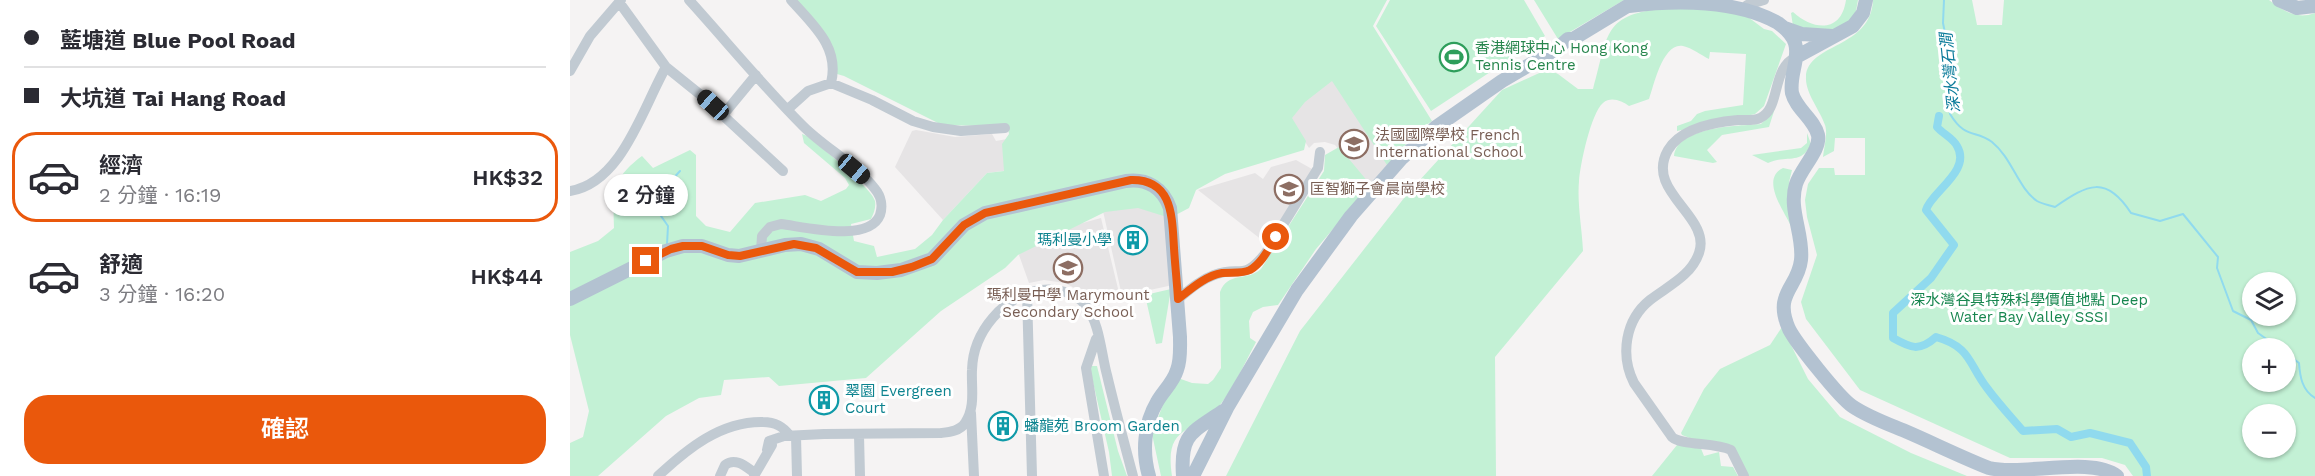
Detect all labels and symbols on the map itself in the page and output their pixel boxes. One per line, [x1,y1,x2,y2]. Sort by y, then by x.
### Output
water label: 深水灣石澗 [1936,30,1964,114]
place label: 香港網球中心 Hong Kong Tennis Centre [1475,39,1648,74]
sports icon: 香港網球中心 Hong Kong Tennis Centre [1438,41,1470,73]
car [694,86,732,124]
place label: 法國國際學校 French International School [1375,126,1524,161]
school or university icon: 法國國際學校 French International School [1338,128,1370,160]
car [834,151,874,187]
school or university icon: 匡智獅子會晨崗學校 [1273,173,1305,205]
callout: 2 分鐘 [604,174,688,216]
place label: 匡智獅子會晨崗學校 [1310,180,1445,198]
route start [1262,223,1289,250]
building icon: 瑪利曼小學 [1117,224,1149,256]
place label: 瑪利曼小學 [1037,231,1112,249]
route end [632,247,659,274]
school or university icon: 瑪利曼中學 Marymount Secondary School [1052,252,1084,284]
place label: 瑪利曼中學 Marymount Secondary School [986,286,1150,321]
park label: 深水灣谷具特殊科學價值地點 Deep Water Bay Valley SSSI [1910,291,2148,326]
place label: 翠園 Evergreen Court [845,382,952,417]
building icon: 翠園 Evergreen Court [808,384,840,416]
building icon: 蟠龍苑 Broom Garden [987,410,1019,442]
place label: 蟠龍苑 Broom Garden [1024,417,1180,435]

